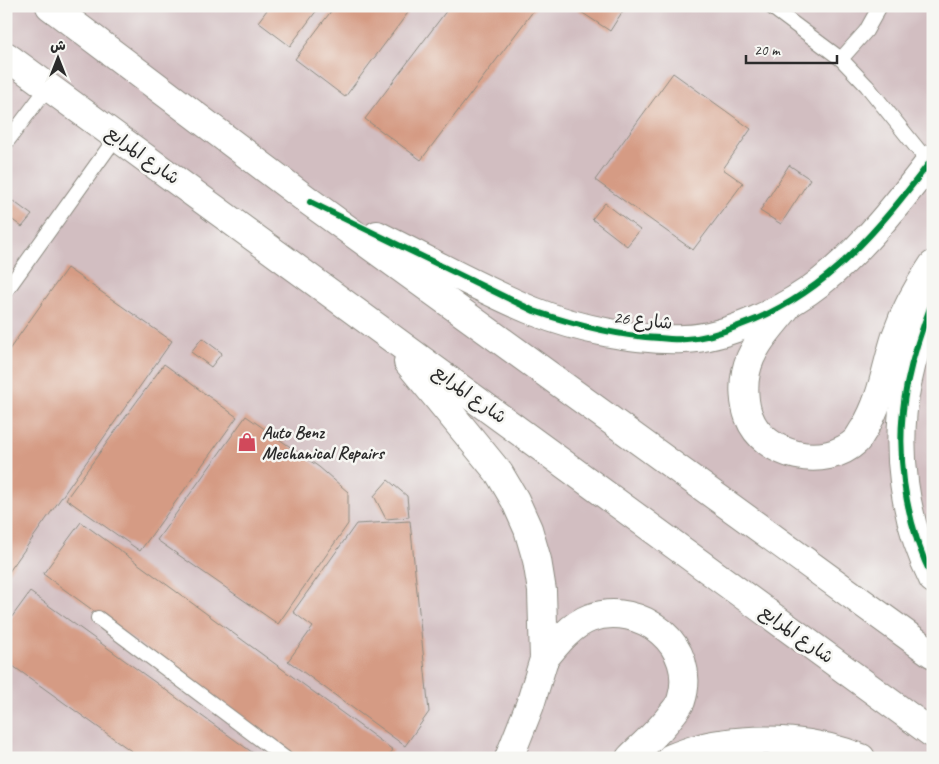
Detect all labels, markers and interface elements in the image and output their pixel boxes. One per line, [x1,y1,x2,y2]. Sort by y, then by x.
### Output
north arrow [32,32,82,82]
scale bar [746,32,838,64]
text: ش [50,37,66,54]
text: 20 m [754,41,781,60]
street label: شارع المرابع [101,121,184,191]
street label: شارع 26 [612,306,674,335]
street label: شارع المرابع [428,360,511,430]
place label: Auto Benz Mechanical Repairs [262,421,385,464]
shop icon: Auto Benz Mechanical Repairs [236,431,258,453]
street label: شارع المرابع [755,600,838,670]

